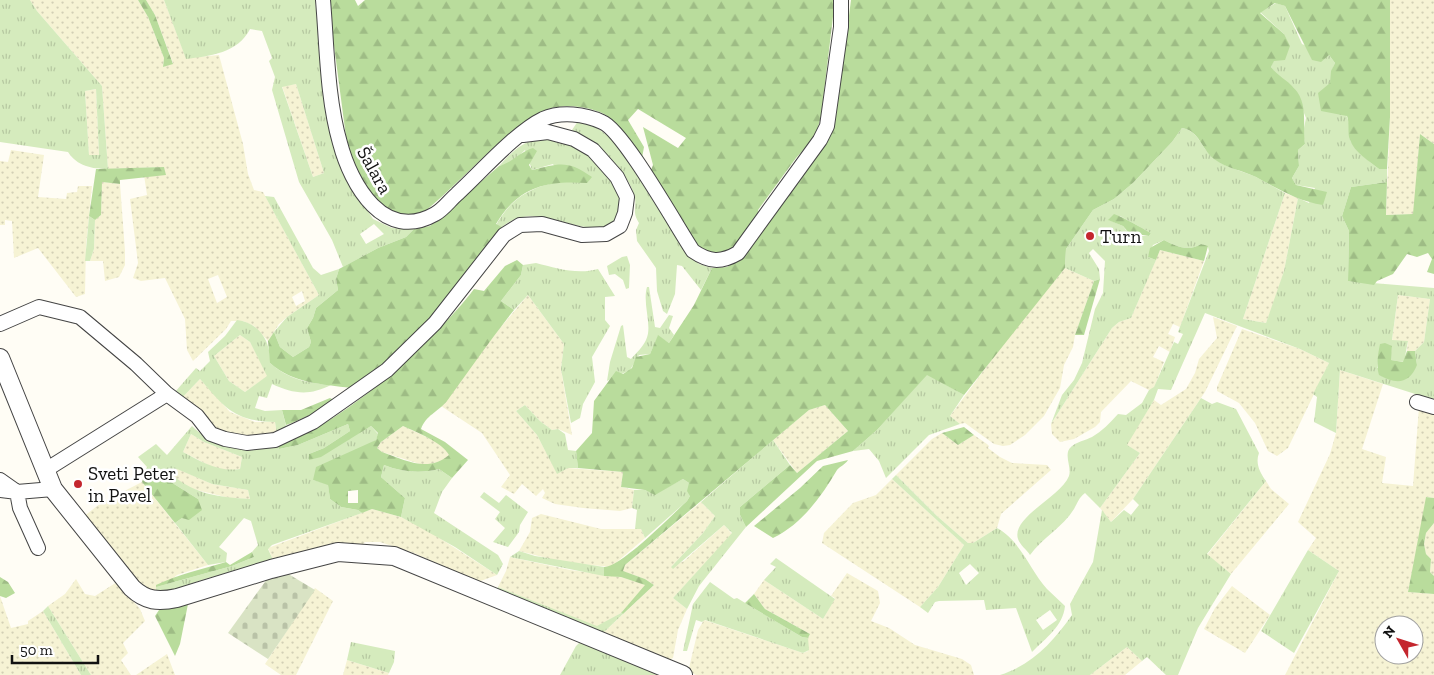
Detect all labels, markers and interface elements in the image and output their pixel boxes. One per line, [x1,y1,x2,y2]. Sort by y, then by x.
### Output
street label: Šalara [352,142,397,198]
place label: Turn [1100,225,1141,248]
marker: Turn [1084,230,1096,242]
place label: Sveti Peter in Pavel [88,462,176,507]
marker: Sveti Peter in Pavel [72,478,84,490]
north arrow [1374,615,1424,665]
text: N [1379,622,1399,642]
scale bar [12,632,99,664]
text: 50 m [20,641,53,659]

